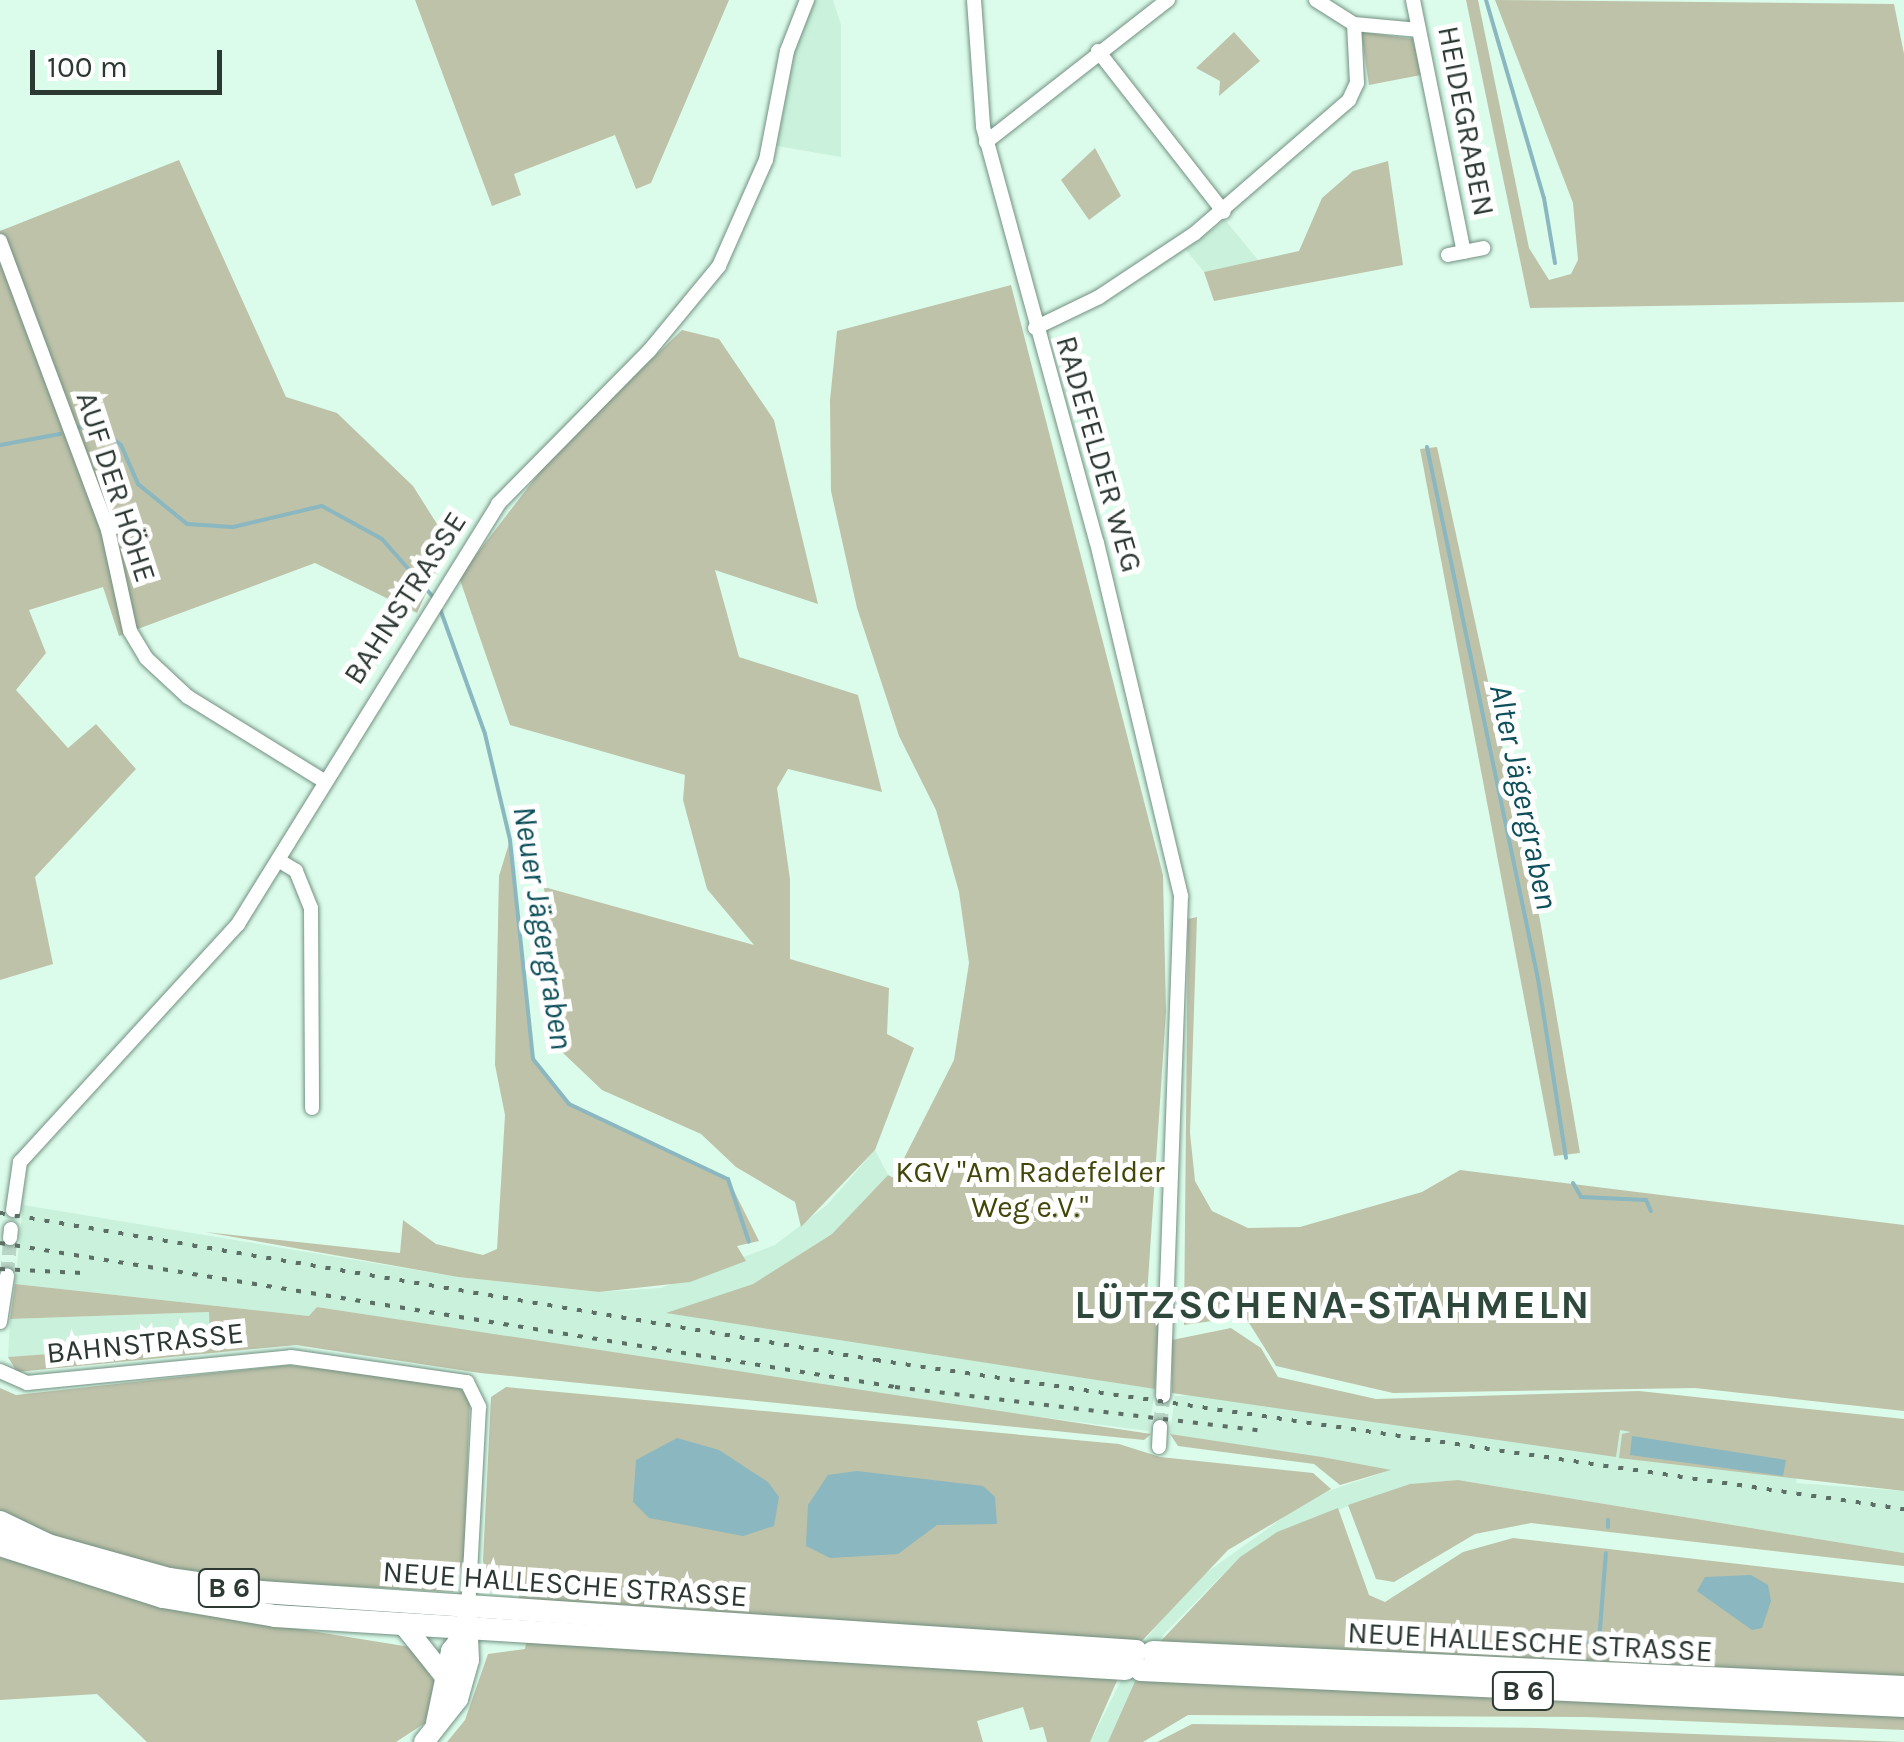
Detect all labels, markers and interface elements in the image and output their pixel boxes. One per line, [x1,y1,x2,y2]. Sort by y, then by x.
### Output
street label: HEIDEGRABEN [1430,23,1502,219]
scale bar [35,30,228,92]
text: 100 m [47,49,128,85]
street label: RADEFELDER WEG [1048,332,1150,576]
street label: AUF DER HÖHE [68,387,164,587]
street label: BAHNSTRASSE [336,505,474,691]
water label: Alter Jägergraben [1480,681,1566,913]
water label: Neuer Jägergraben [504,803,580,1053]
park label: KGV "Am Radefelder Weg e.V." [895,1154,1165,1224]
district label: LÜTZSCHENA-STAHMELN [1074,1281,1592,1329]
street label: BAHNSTRASSE [44,1315,246,1371]
street label: NEUE HALLESCHE STRASSE [381,1553,749,1615]
road number: B 6 [196,1565,262,1611]
street label: NEUE HALLESCHE STRASSE [1347,1614,1713,1670]
road number: B 6 [1490,1668,1556,1714]

